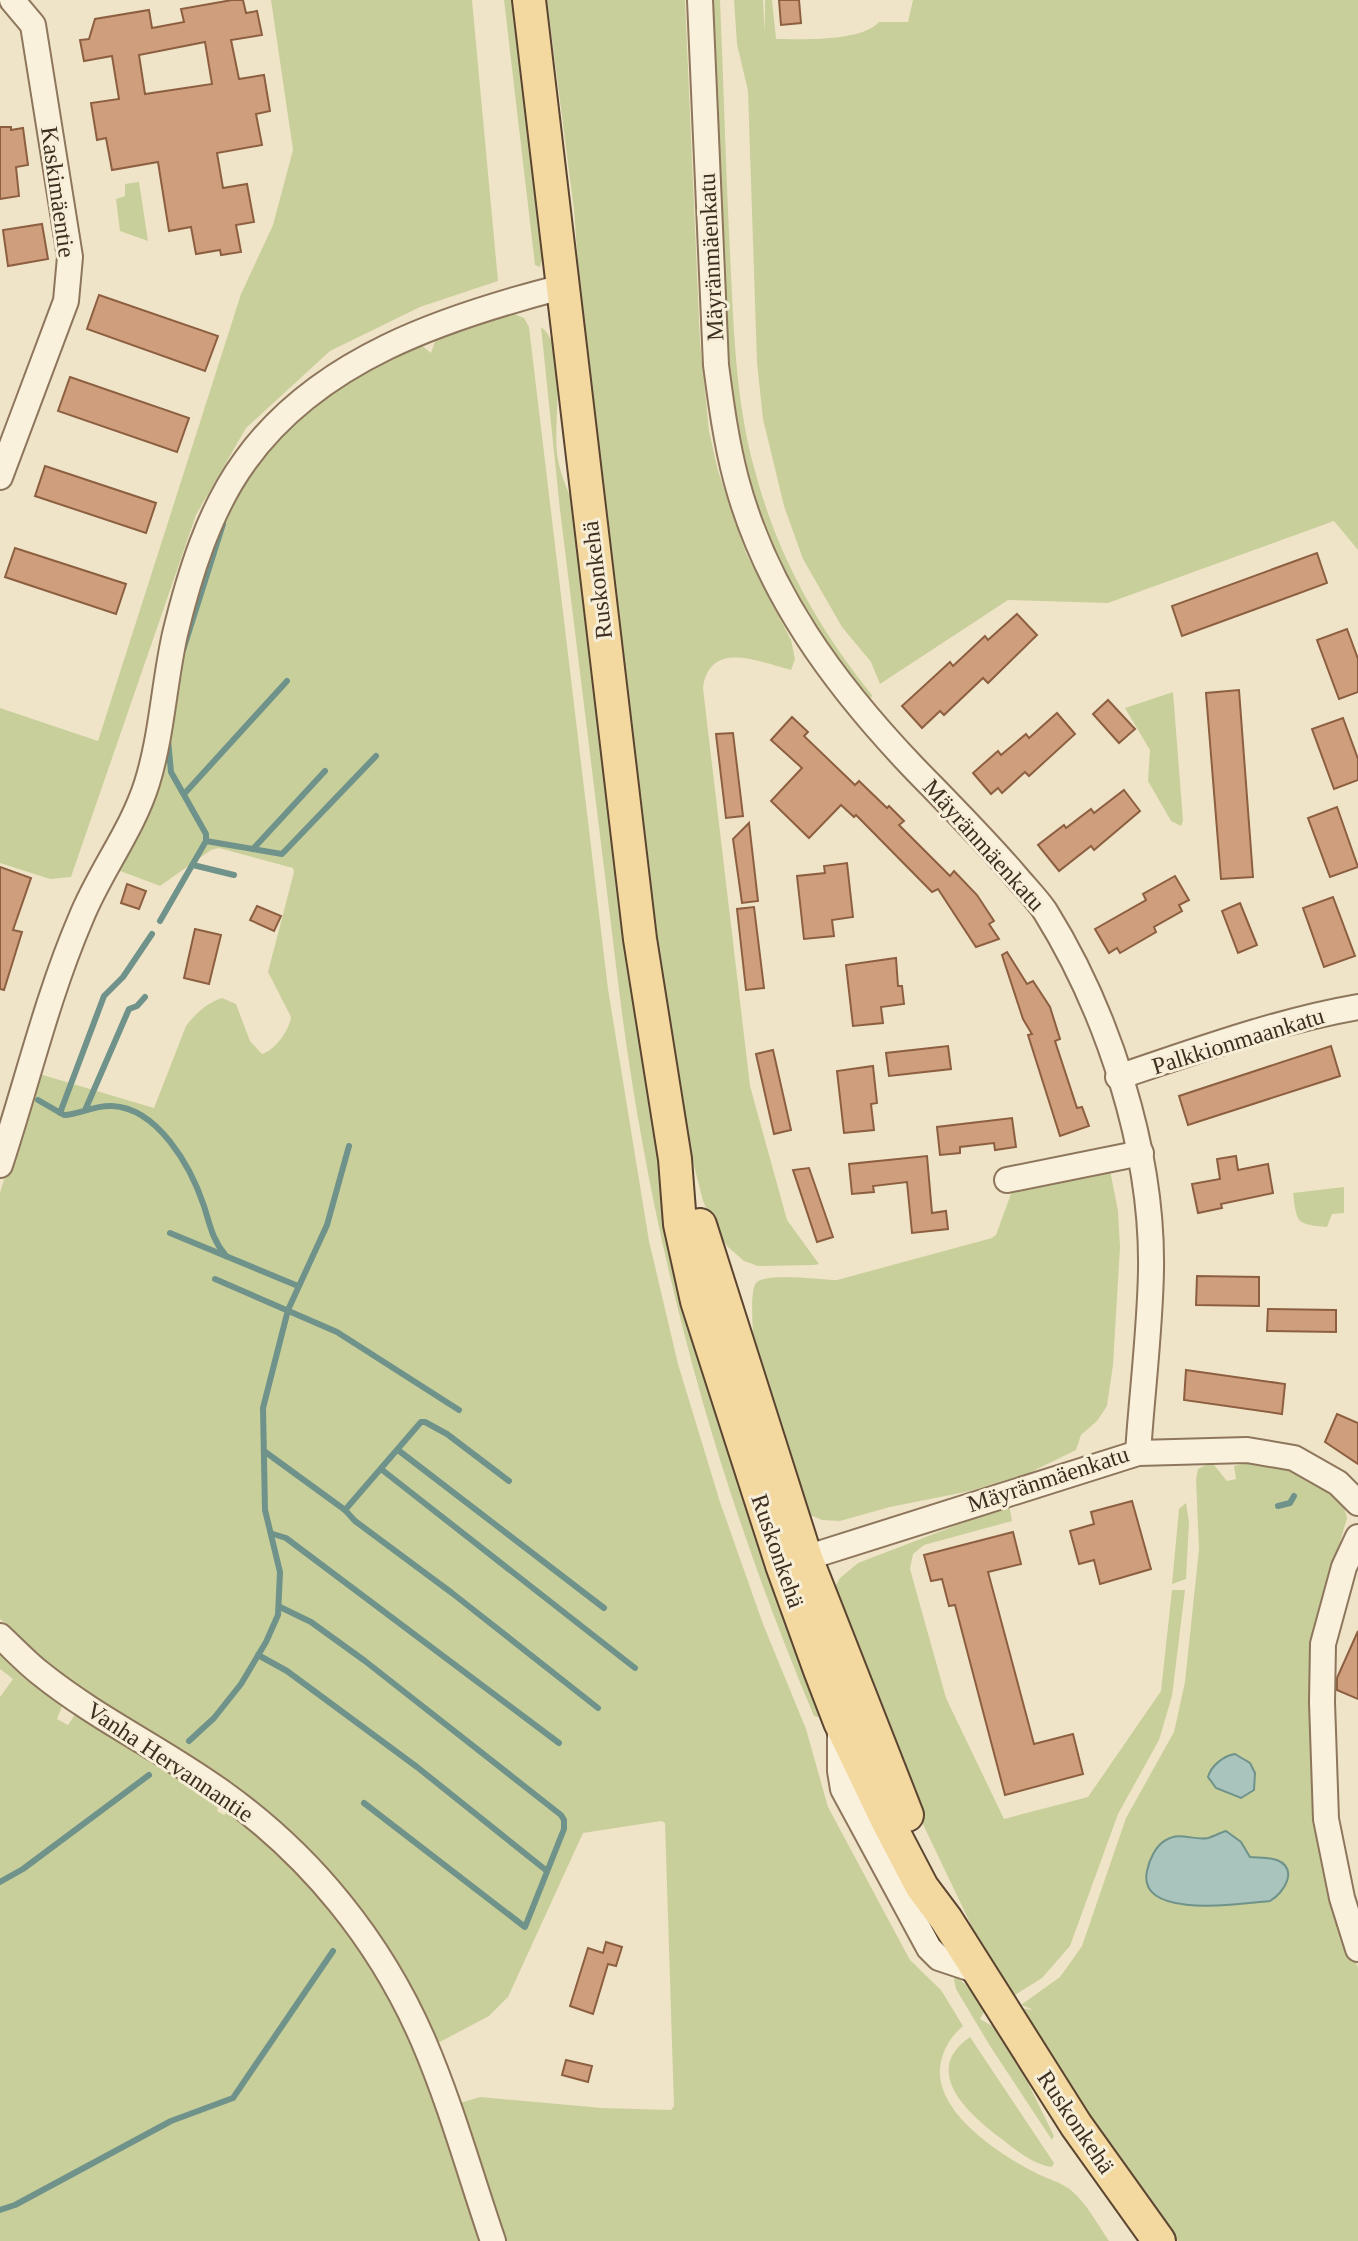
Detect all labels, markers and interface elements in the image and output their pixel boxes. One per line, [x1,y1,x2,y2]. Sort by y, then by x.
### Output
street label: Kaskimäentie [36,125,80,259]
street label: Mäyränmäenkatu [694,172,728,342]
street label: Ruskonkehä [577,519,617,640]
street label: Mäyränmäenkatu [918,774,1050,916]
street label: Palkkionmaankatu [1149,1002,1327,1080]
street label: Mäyränmäenkatu [964,1441,1132,1517]
street label: Ruskonkehä [746,1491,810,1612]
street label: Vanha Hervannantie [82,1697,258,1827]
street label: Ruskonkehä [1032,2066,1120,2179]

